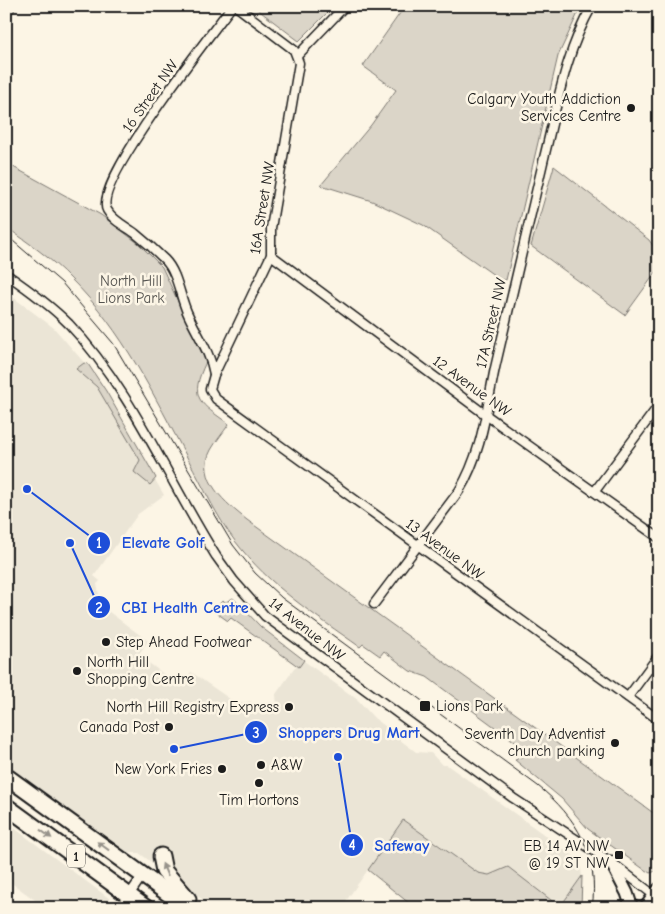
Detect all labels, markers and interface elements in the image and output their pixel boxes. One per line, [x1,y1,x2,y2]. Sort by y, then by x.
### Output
street label: 16 Street NW [118,56,182,136]
place label: Calgary Youth Addiction Services Centre [467,90,621,125]
marker: Calgary Youth Addiction Services Centre [625,102,637,114]
street label: 16A Street NW [246,161,278,255]
park label: North Hill Lions Park [97,272,165,307]
street label: 17A Street NW [472,276,510,370]
street label: 12 Avenue NW [429,352,515,420]
street label: 13 Avenue NW [402,515,488,583]
callout: Elevate Golf [86,527,214,558]
text: 1 [96,534,102,552]
text: Elevate Golf [122,534,205,552]
callout: CBI Health Centre [86,592,259,623]
street label: 14 Avenue NW [265,594,349,664]
text: 2 [95,599,103,617]
text: CBI Health Centre [121,599,249,617]
place label: Step Ahead Footwear [116,633,251,651]
marker: Step Ahead Footwear [100,636,112,648]
place label: North Hill Shopping Centre [87,653,195,688]
marker: North Hill Shopping Centre [71,665,83,677]
place label: Lions Park [436,697,504,715]
place label: North Hill Registry Express [106,698,279,716]
marker: Lions Park [418,699,432,713]
marker: North Hill Registry Express [283,701,295,713]
callout: Shoppers Drug Mart [244,717,430,748]
place label: Canada Post [79,718,160,736]
marker: Canada Post [163,721,175,733]
text: 3 [252,724,260,742]
text: Shoppers Drug Mart [279,724,420,742]
place label: Seventh Day Adventist church parking [465,725,606,760]
marker: Seventh Day Adventist church parking [609,737,621,749]
place label: A&W [271,756,302,774]
marker: A&W [255,759,267,771]
place label: New York Fries [115,760,212,778]
marker: New York Fries [216,763,228,775]
marker: Tim Hortons [253,777,265,789]
place label: Tim Hortons [219,791,299,809]
one-way arrow [39,829,53,839]
callout: Safeway [340,830,440,861]
text: 4 [348,836,356,854]
text: Safeway [375,837,430,855]
place label: EB 14 AV NW @ 19 ST NW [523,837,609,872]
one-way arrow [96,841,110,851]
road number: 1 [67,844,85,868]
marker: EB 14 AV NW @ 19 ST NW [613,849,625,861]
one-way arrow [161,862,170,877]

